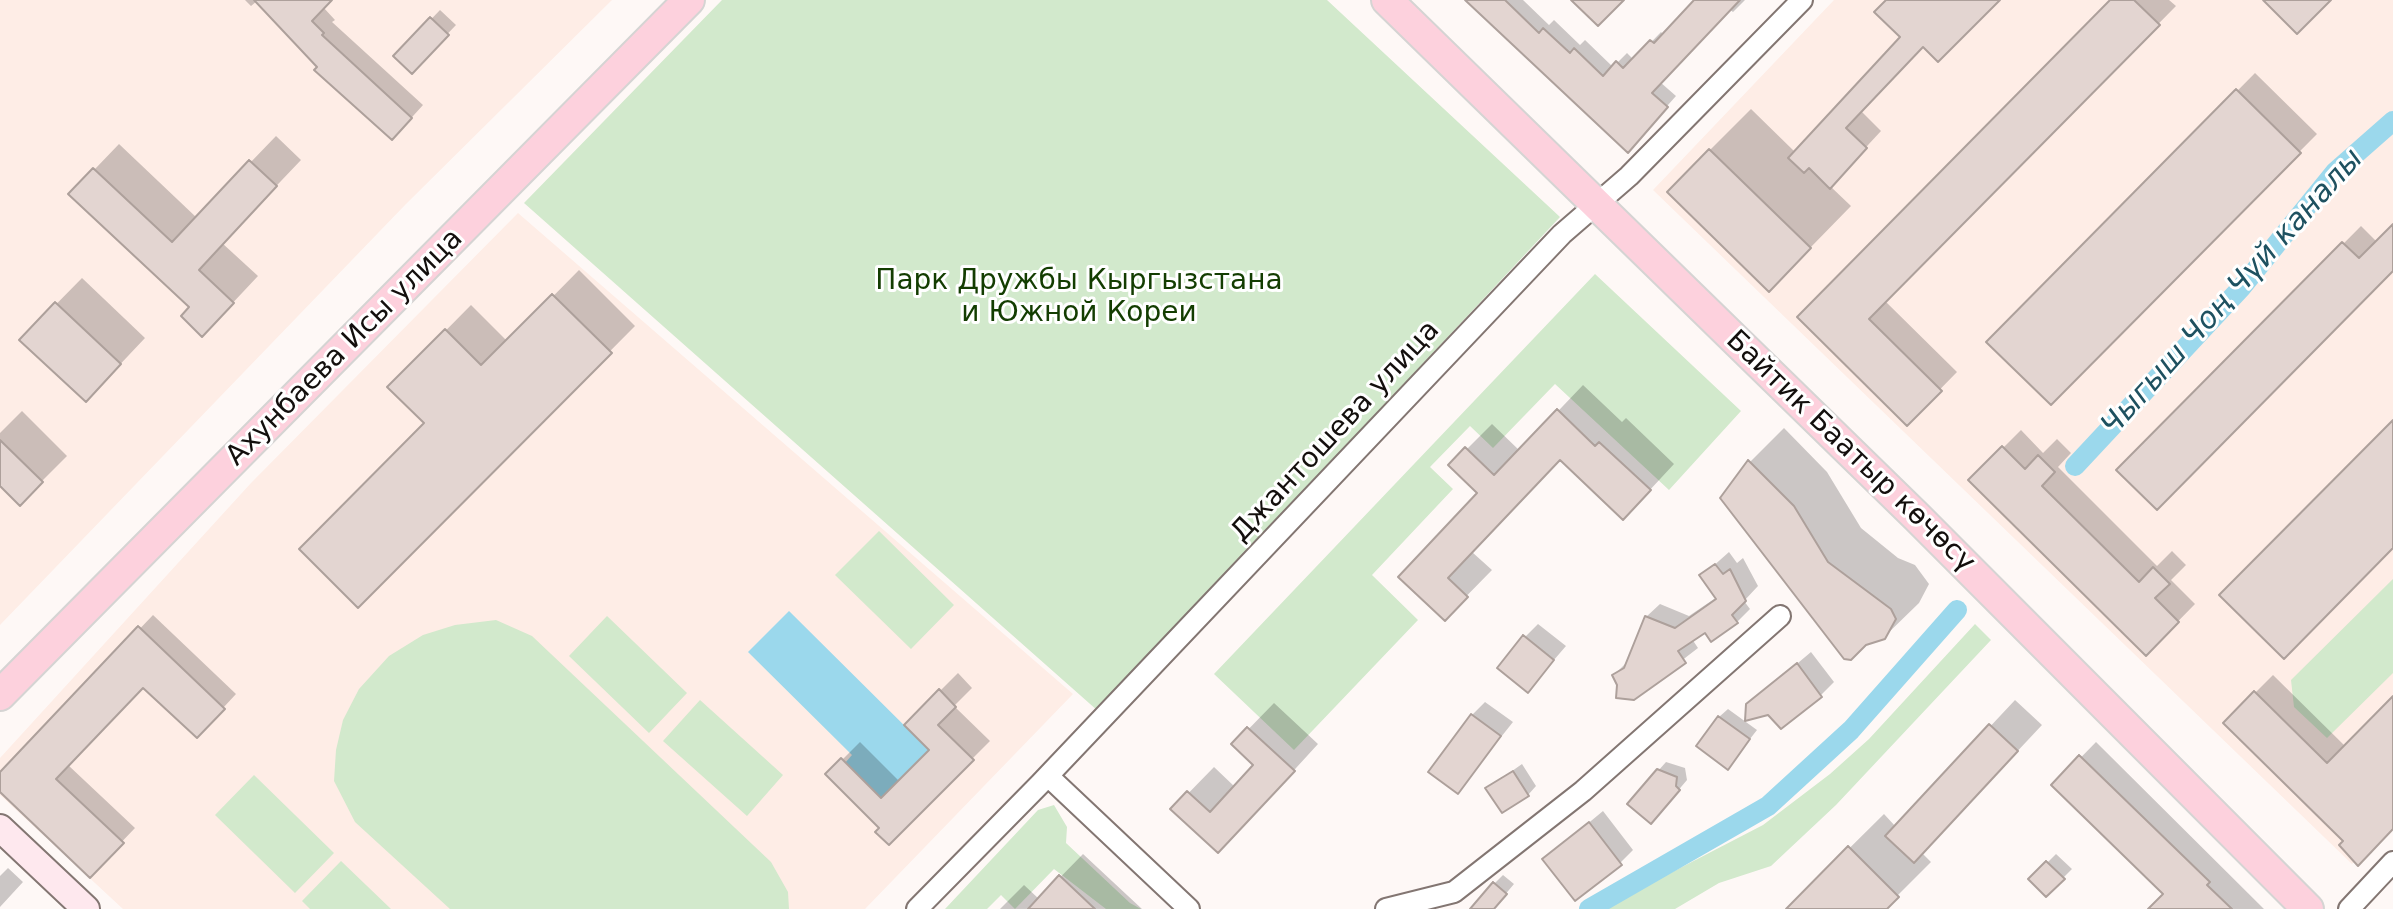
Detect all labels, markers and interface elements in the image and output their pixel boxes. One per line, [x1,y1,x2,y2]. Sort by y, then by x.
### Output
water label: Чыгыш Чоң Чүй каналы [2095,142,2371,444]
street label: Ахунбаева Исы улица [220,223,470,473]
park label: Парк Дружбы Кыргызстана и Южной Кореи [875,265,1283,331]
street label: Джантошева улица [1225,314,1447,550]
street label: Байтик Баатыр көчөсү [1718,324,1982,580]

